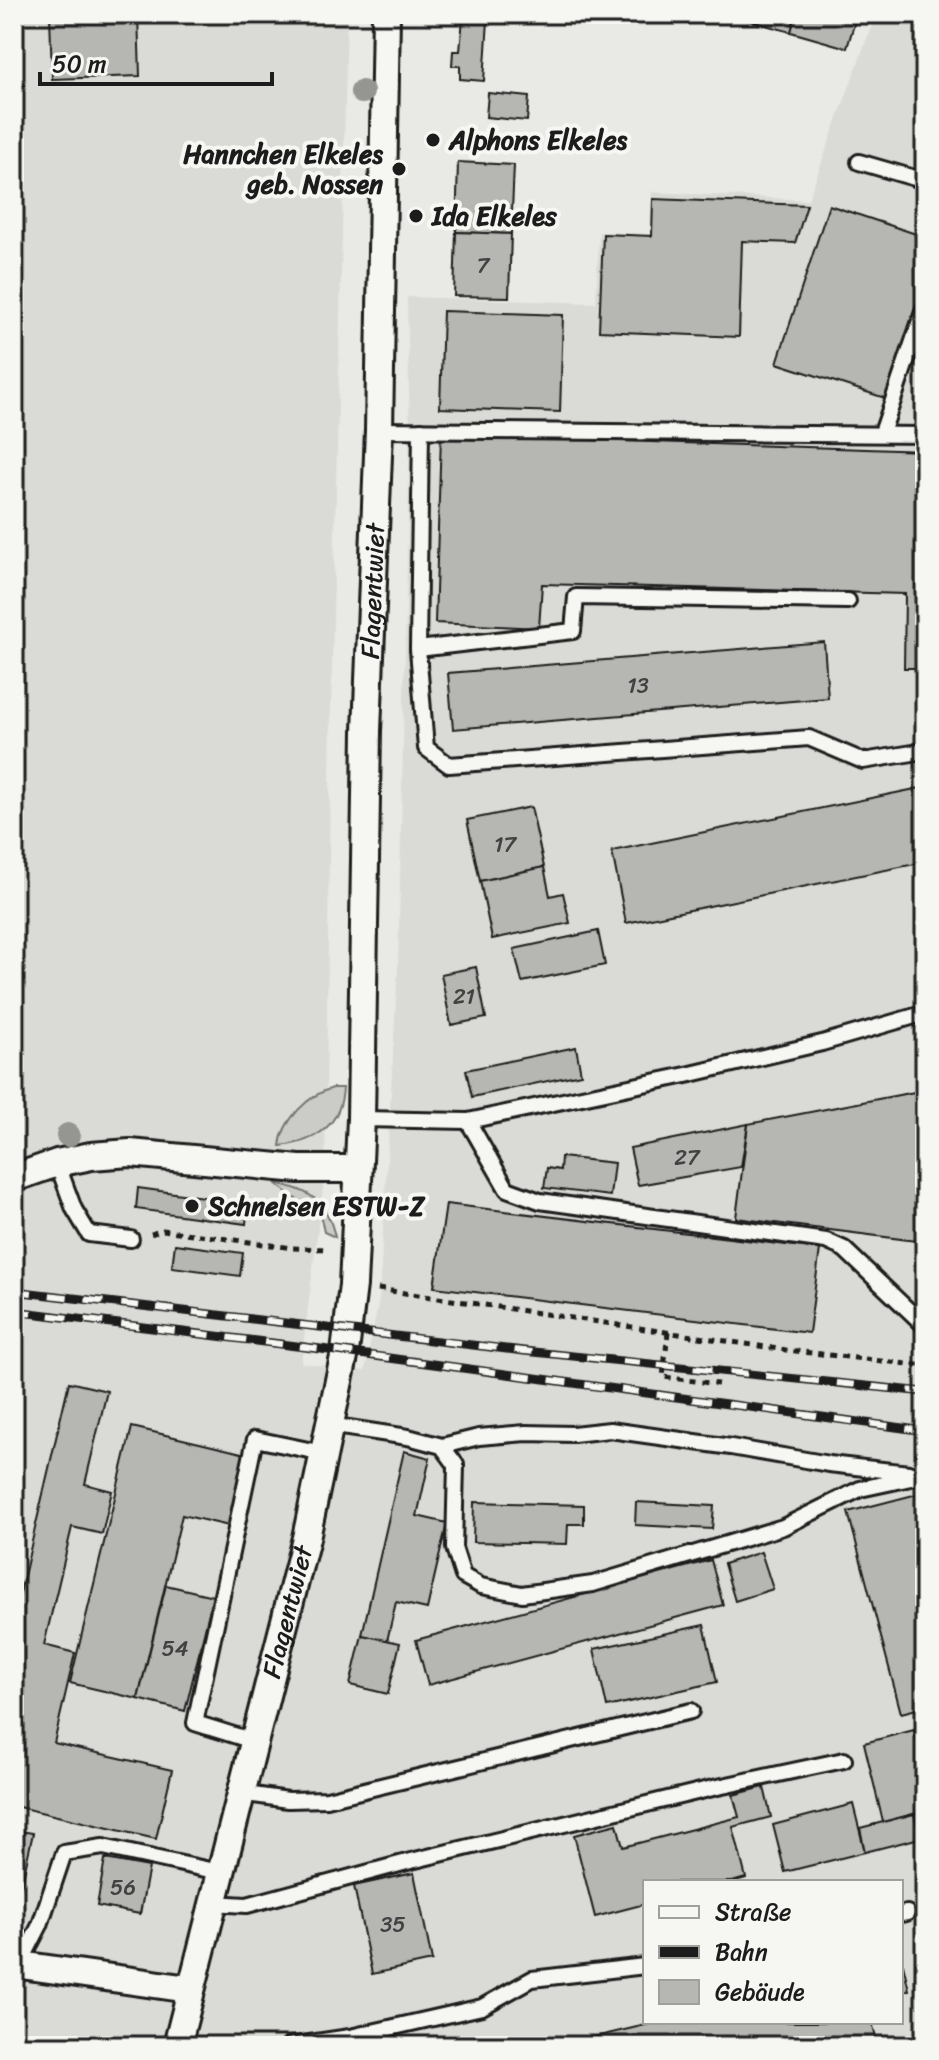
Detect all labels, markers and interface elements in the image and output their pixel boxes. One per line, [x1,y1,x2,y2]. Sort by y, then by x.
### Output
scale bar [40,36,272,86]
text: 50 m [52,43,107,85]
place label: Alphons Elkeles [448,117,629,163]
place label: Hannchen Elkeles geb. Nossen [183,131,384,207]
marker: Alphons Elkeles [424,131,442,149]
marker: Hannchen Elkeles geb. Nossen [390,160,408,178]
place label: Ida Elkeles [430,193,558,239]
marker: Ida Elkeles [407,207,425,225]
house number: 7 [477,246,491,285]
street label: Flagentwiet [347,521,398,660]
house number: 13 [627,666,649,705]
house number: 17 [494,825,517,864]
house number: 21 [453,977,475,1016]
house number: 27 [674,1138,701,1177]
place label: Schnelsen ESTW-Z [207,1183,425,1229]
marker: Schnelsen ESTW-Z [183,1197,201,1215]
street label: Flagentwiet [248,1539,327,1683]
house number: 54 [161,1629,189,1668]
house number: 56 [110,1868,136,1907]
legend [643,1880,903,2024]
text: Straße [715,1891,791,1933]
house number: 35 [380,1905,406,1944]
text: Bahn [715,1931,768,1973]
text: Gebäude [715,1971,805,2013]

